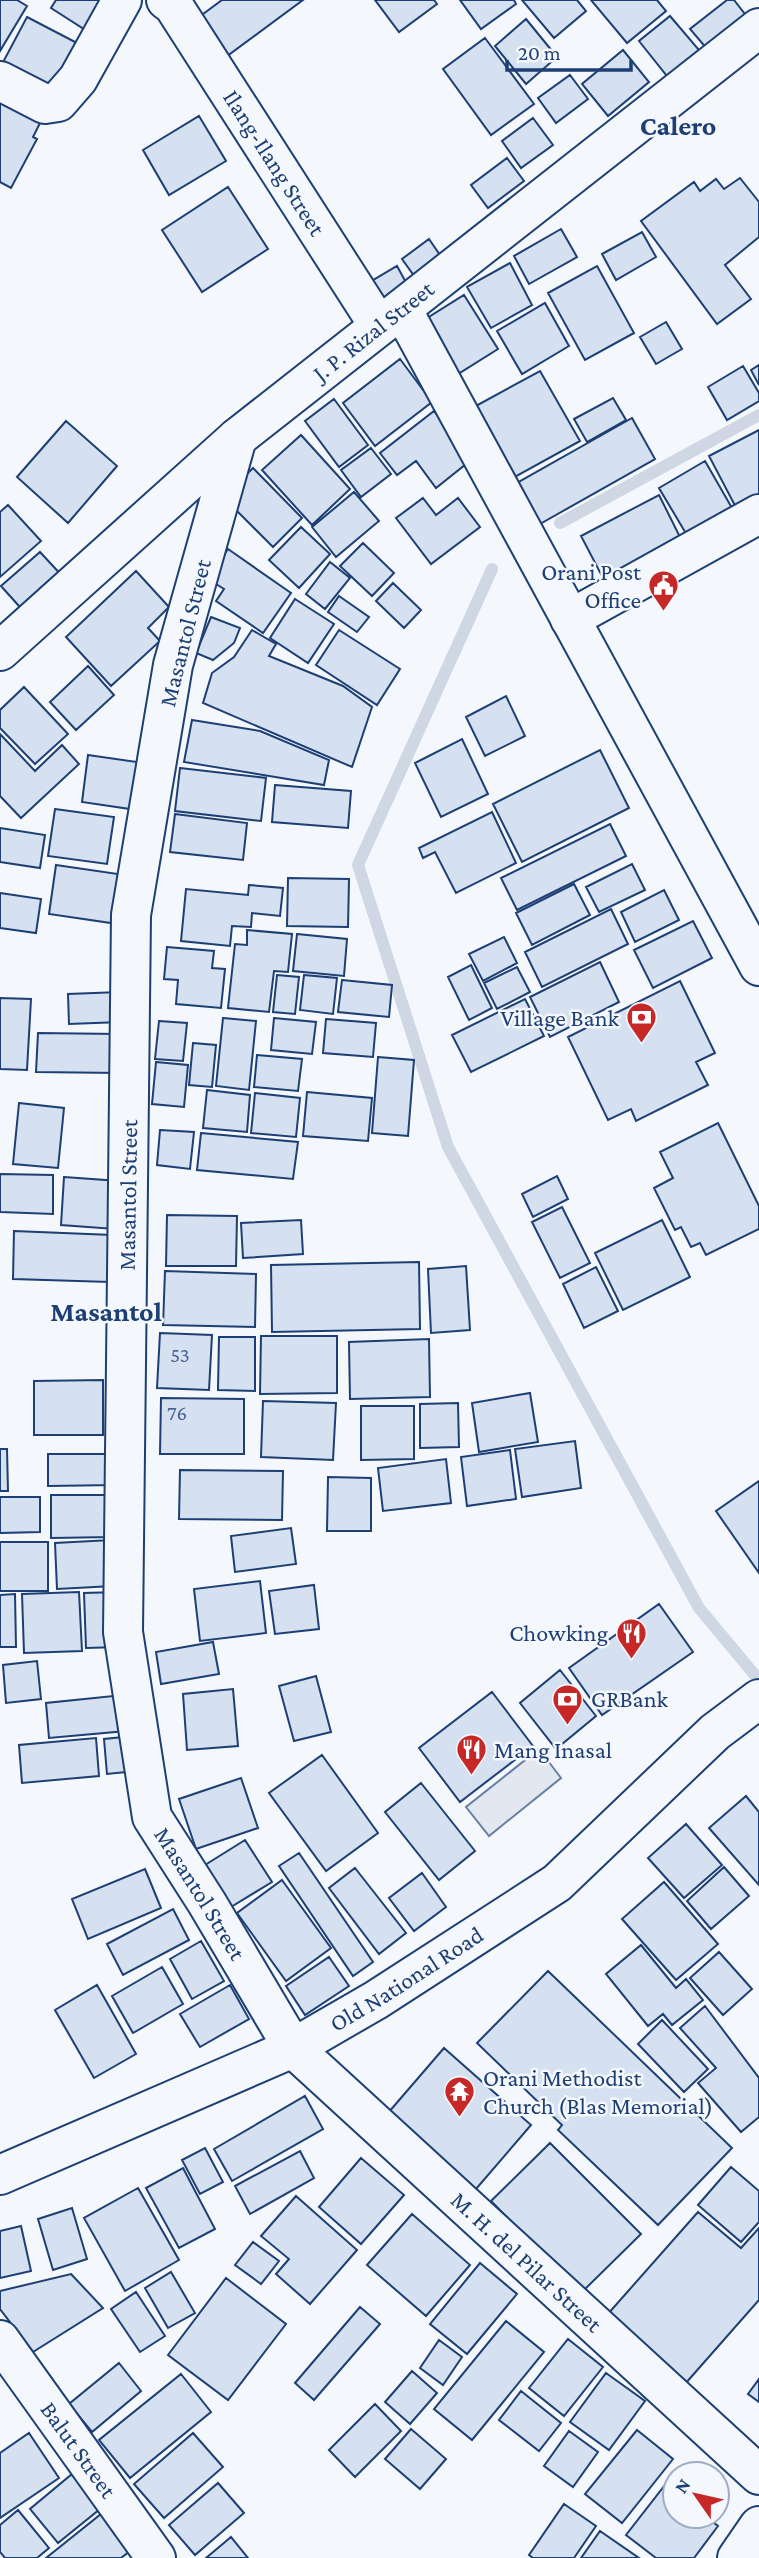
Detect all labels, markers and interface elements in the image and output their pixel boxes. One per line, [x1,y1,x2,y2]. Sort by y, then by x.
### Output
scale bar [507,28,631,72]
text: 20 m [518,41,561,65]
street label: Ilang-Ilang Street [218,85,332,241]
district label: Calero [640,110,716,141]
street label: J. P. Rizal Street [306,274,440,388]
street label: Masantol Street [153,555,216,709]
place label: Orani Post Office [541,558,642,613]
public building icon: Orani Post Office [647,569,681,613]
bank icon: Village Bank [625,1001,659,1045]
place label: Village Bank [501,1004,620,1031]
street label: Masantol Street [113,1118,142,1271]
district label: Masantol [50,1296,162,1327]
house number: 53 [170,1343,190,1367]
house number: 76 [167,1401,187,1425]
restaurant icon: Chowking [614,1616,648,1660]
place label: Chowking [509,1619,608,1646]
bank icon: GRBank [551,1682,585,1726]
place label: GRBank [591,1685,669,1712]
restaurant icon: Mang Inasal [454,1733,488,1777]
place label: Mang Inasal [494,1736,612,1763]
street label: Masantol Street [149,1822,252,1965]
street label: Old National Road [325,1920,488,2037]
place label: Orani Methodist Church (Blas Memorial) [483,2064,713,2120]
temple icon: Orani Methodist Church (Blas Memorial) [443,2075,477,2119]
street label: M. H. del Pilar Street [446,2186,608,2338]
street label: Balut Street [35,2396,123,2504]
north arrow [661,2460,731,2530]
text: N [670,2474,695,2497]

